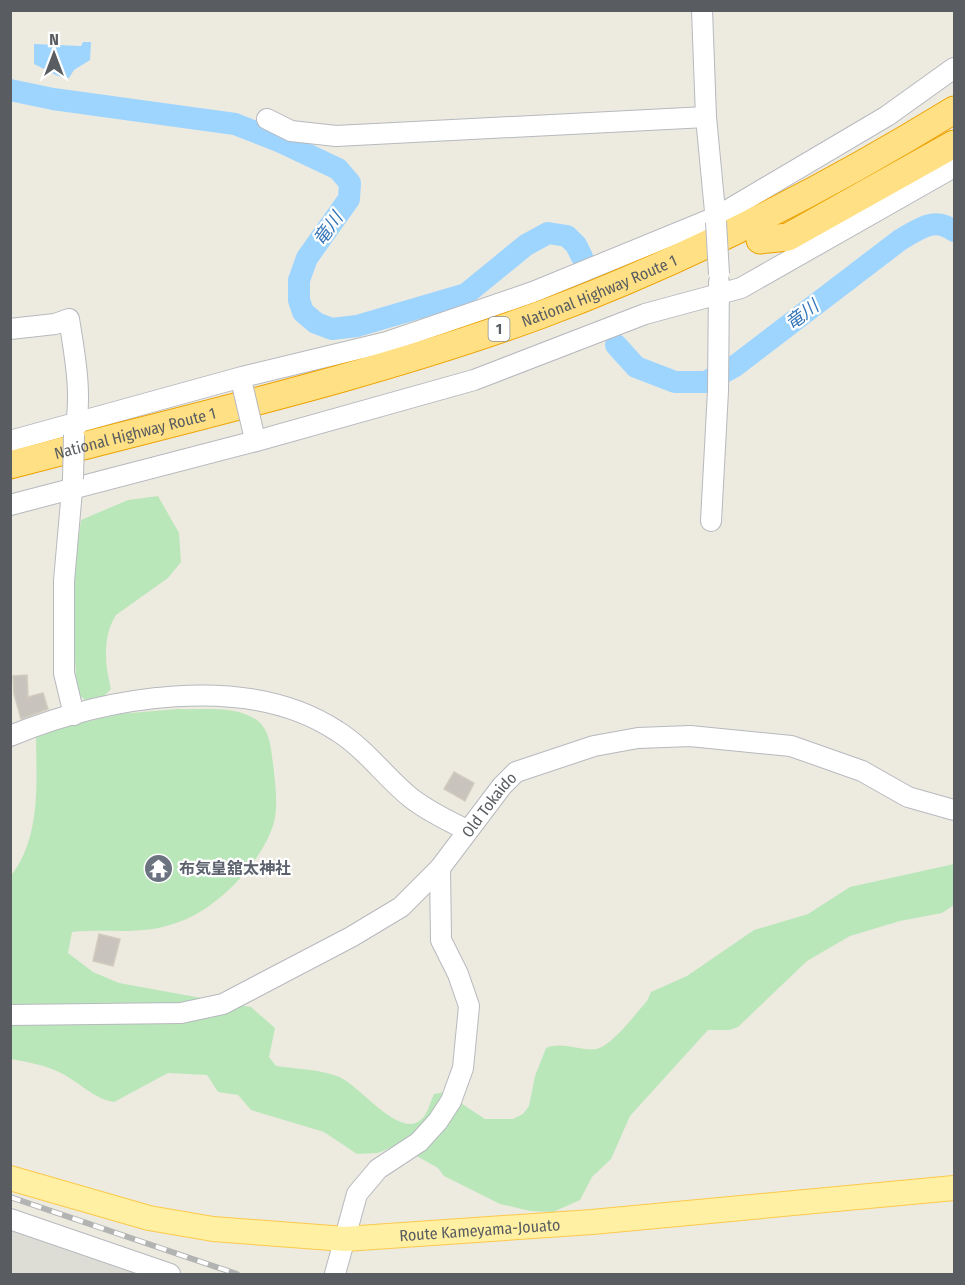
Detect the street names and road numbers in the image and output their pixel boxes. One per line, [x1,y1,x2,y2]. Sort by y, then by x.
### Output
street label: National Highway Route 1 [519,250,680,330]
road number: 1 [488,317,510,341]
street label: National Highway Route 1 [52,403,218,463]
street label: Old Tokaido [457,768,520,841]
street label: Route Kameyama-Jouato [399,1215,561,1245]

